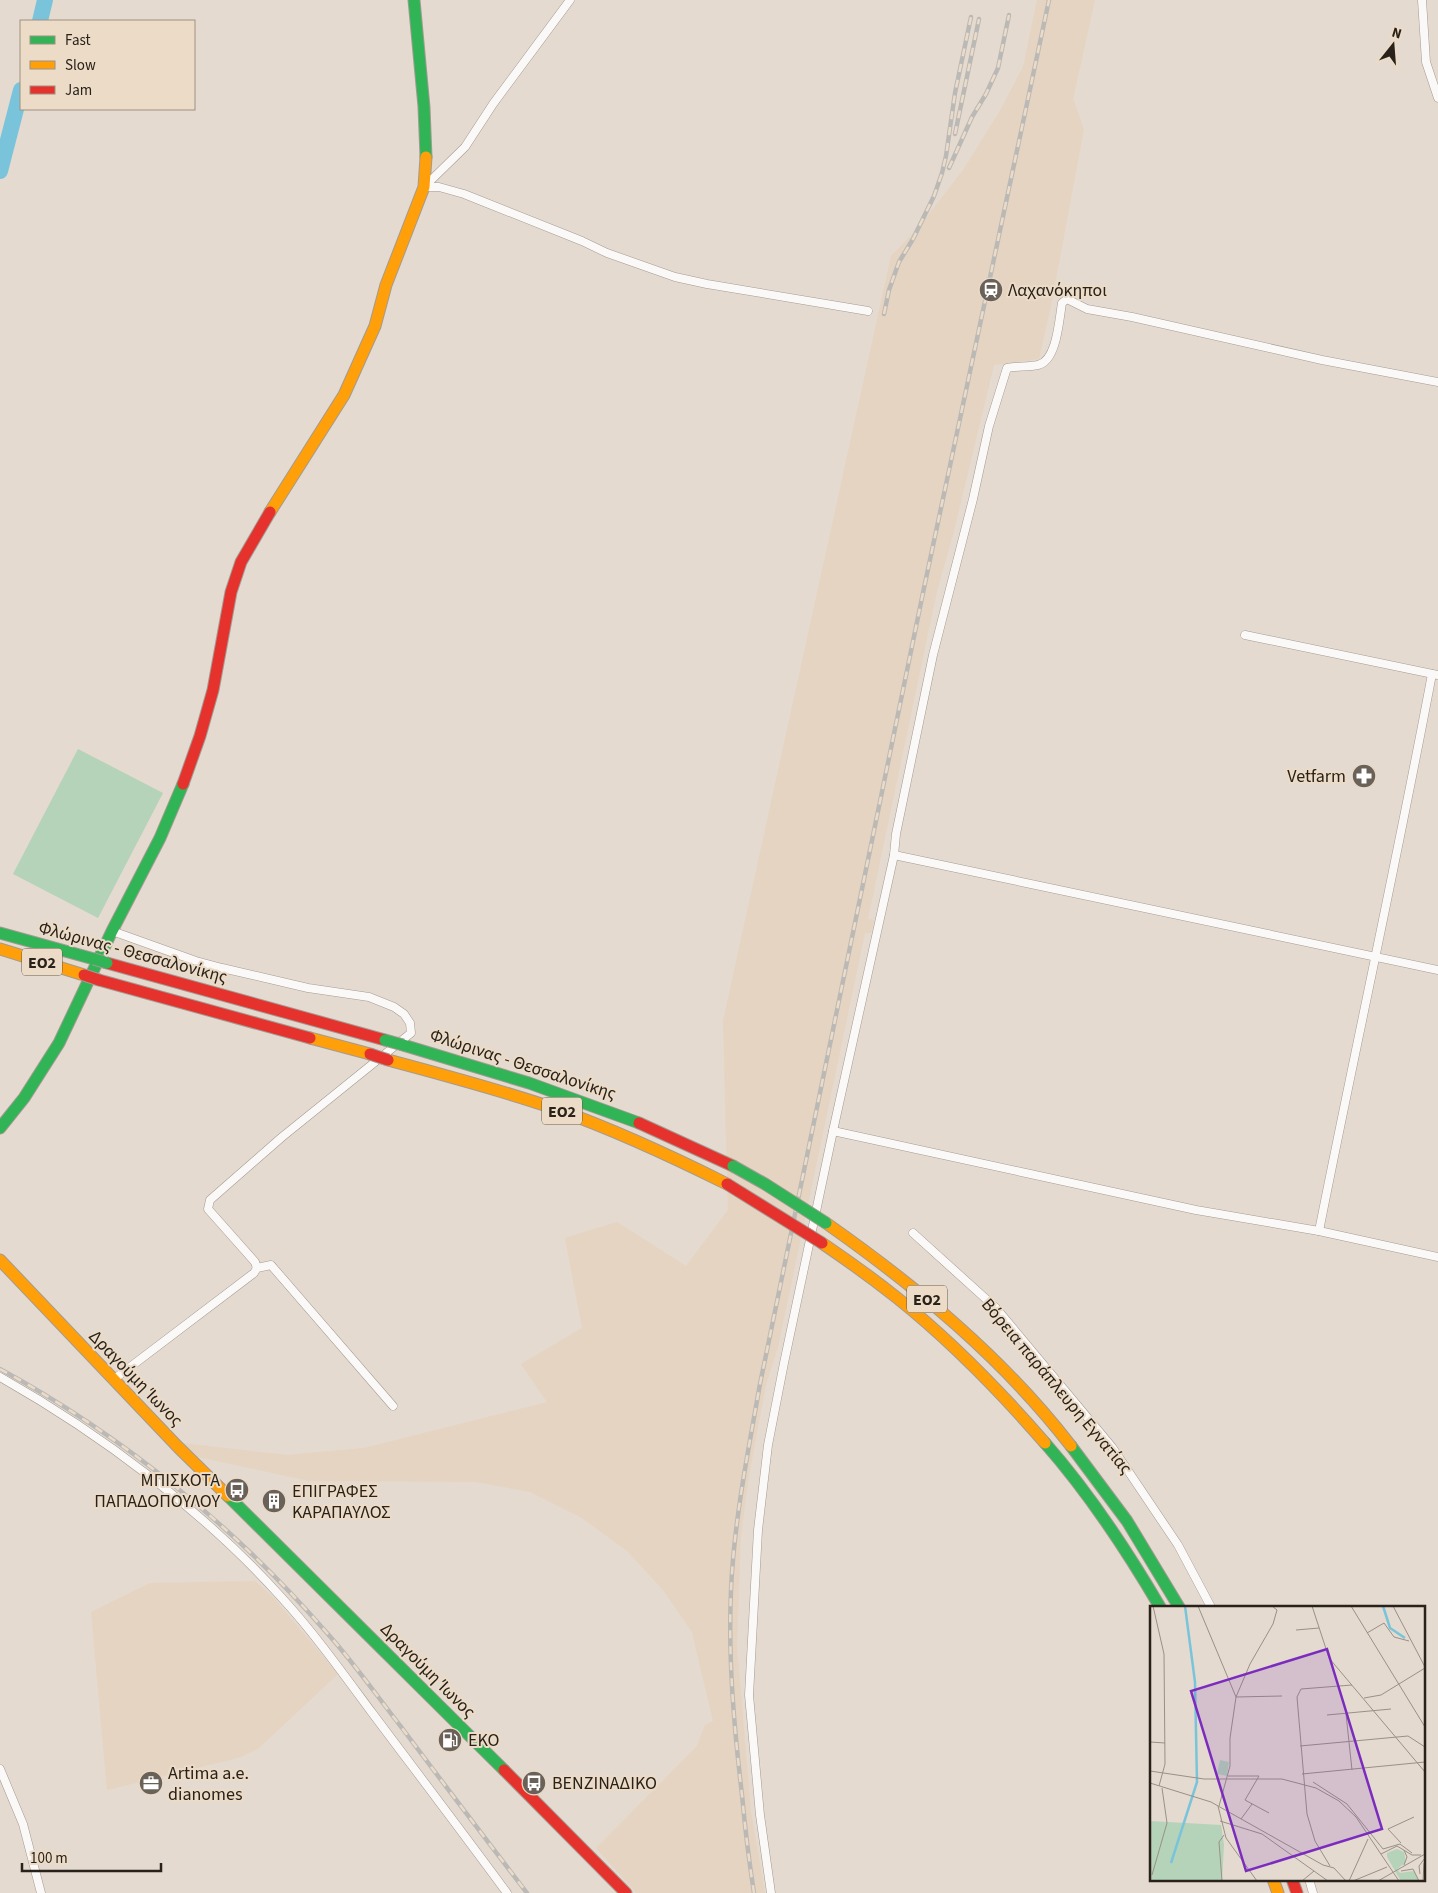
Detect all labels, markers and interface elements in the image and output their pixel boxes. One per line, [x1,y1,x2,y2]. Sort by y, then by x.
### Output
legend [20,20,195,110]
north arrow [1368,20,1418,70]
text: N [1389,23,1404,44]
text: Fast [65,30,91,51]
text: Slow [65,55,96,76]
text: Jam [65,80,92,101]
station icon: Λαχανόκηποι [978,277,1004,303]
place label: Λαχανόκηποι [1008,278,1107,303]
pharmacy icon: Vetfarm [1351,763,1377,789]
place label: Vetfarm [1287,764,1346,789]
street label: Φλώρινας - Θεσσαλονίκης [36,915,230,990]
road number: ΕΟ2 [22,949,62,976]
street label: Φλώρινας - Θεσσαλονίκης [427,1023,619,1106]
road number: ΕΟ2 [542,1098,582,1124]
road number: ΕΟ2 [907,1286,947,1312]
street label: Βόρεια παράπλευρη Εγνατίας [975,1293,1138,1480]
street label: Δραγούμη Ίωνος [83,1325,188,1432]
place label: ΜΠΙΣΚΟΤΑ ΠΑΠΑΔΟΠΟΥΛΟΥ [94,1468,220,1514]
bus stop icon: ΜΠΙΣΚΟΤΑ ΠΑΠΑΔΟΠΟΥΛΟΥ [224,1477,250,1503]
place label: ΕΠΙΓΡΑΦΕΣ ΚΑΡΑΠΑΥΛΟΣ [292,1479,391,1525]
building icon: ΕΠΙΓΡΑΦΕΣ ΚΑΡΑΠΑΥΛΟΣ [261,1488,287,1514]
inset map [1150,1606,1426,1880]
street label: Δραγούμη Ίωνος [374,1617,481,1724]
fuel station icon: EKO [437,1727,463,1753]
place label: EKO [468,1728,500,1753]
place label: Artima a.e. dianomes [168,1761,249,1807]
office icon: Artima a.e. dianomes [138,1770,164,1796]
bus stop icon: ΒΕΝΖΙΝΑΔΙΚΟ [521,1770,547,1796]
place label: ΒΕΝΖΙΝΑΔΙΚΟ [552,1771,657,1796]
scale bar [22,1840,161,1872]
text: 100 m [30,1848,68,1869]

